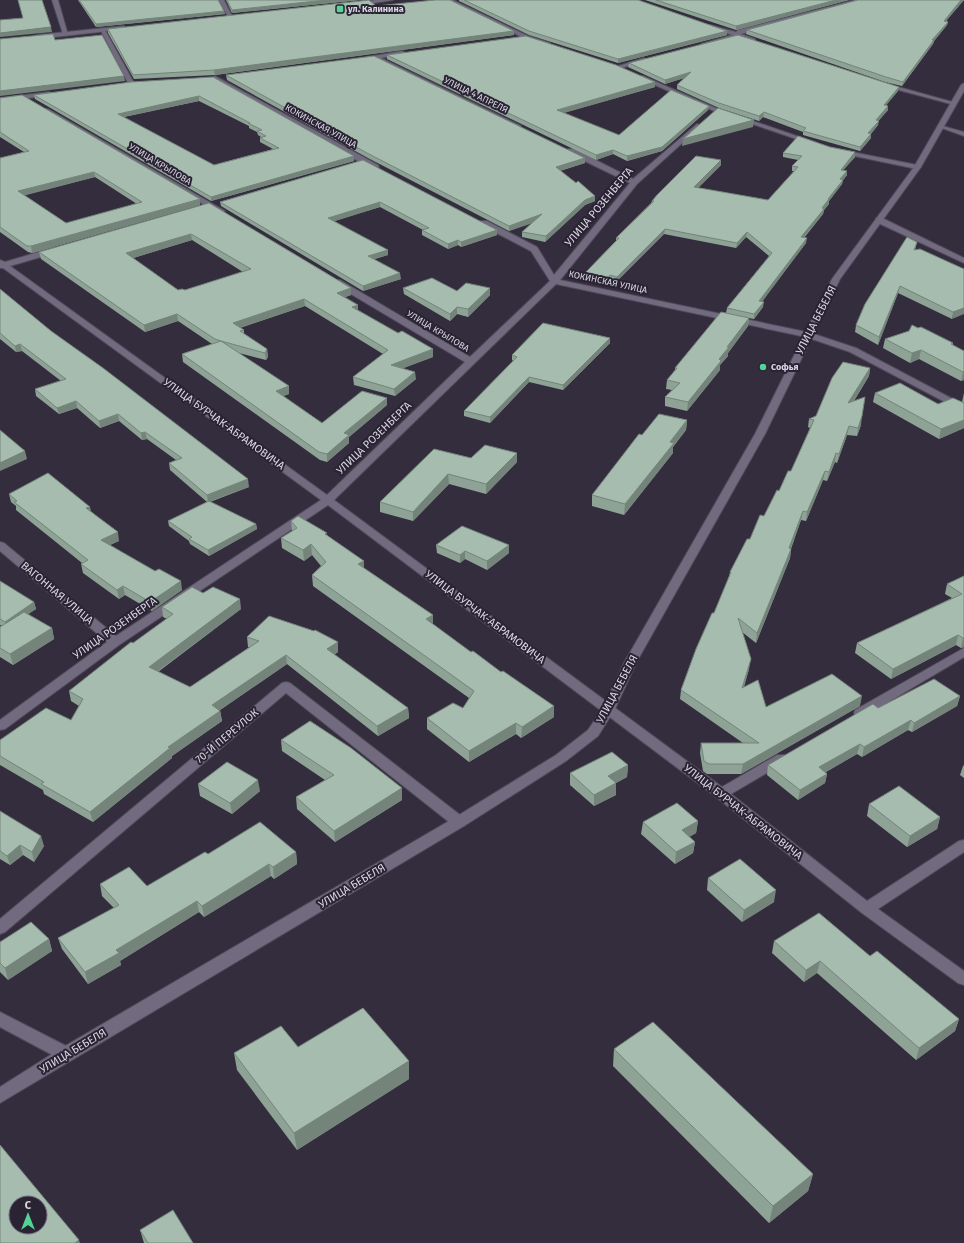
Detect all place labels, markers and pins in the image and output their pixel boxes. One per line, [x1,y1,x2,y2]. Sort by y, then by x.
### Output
marker: ул. Калинина [335,4,345,14]
place label: ул. Калинина [347,4,404,14]
marker: Софья [758,362,768,372]
place label: Софья [771,362,798,372]

